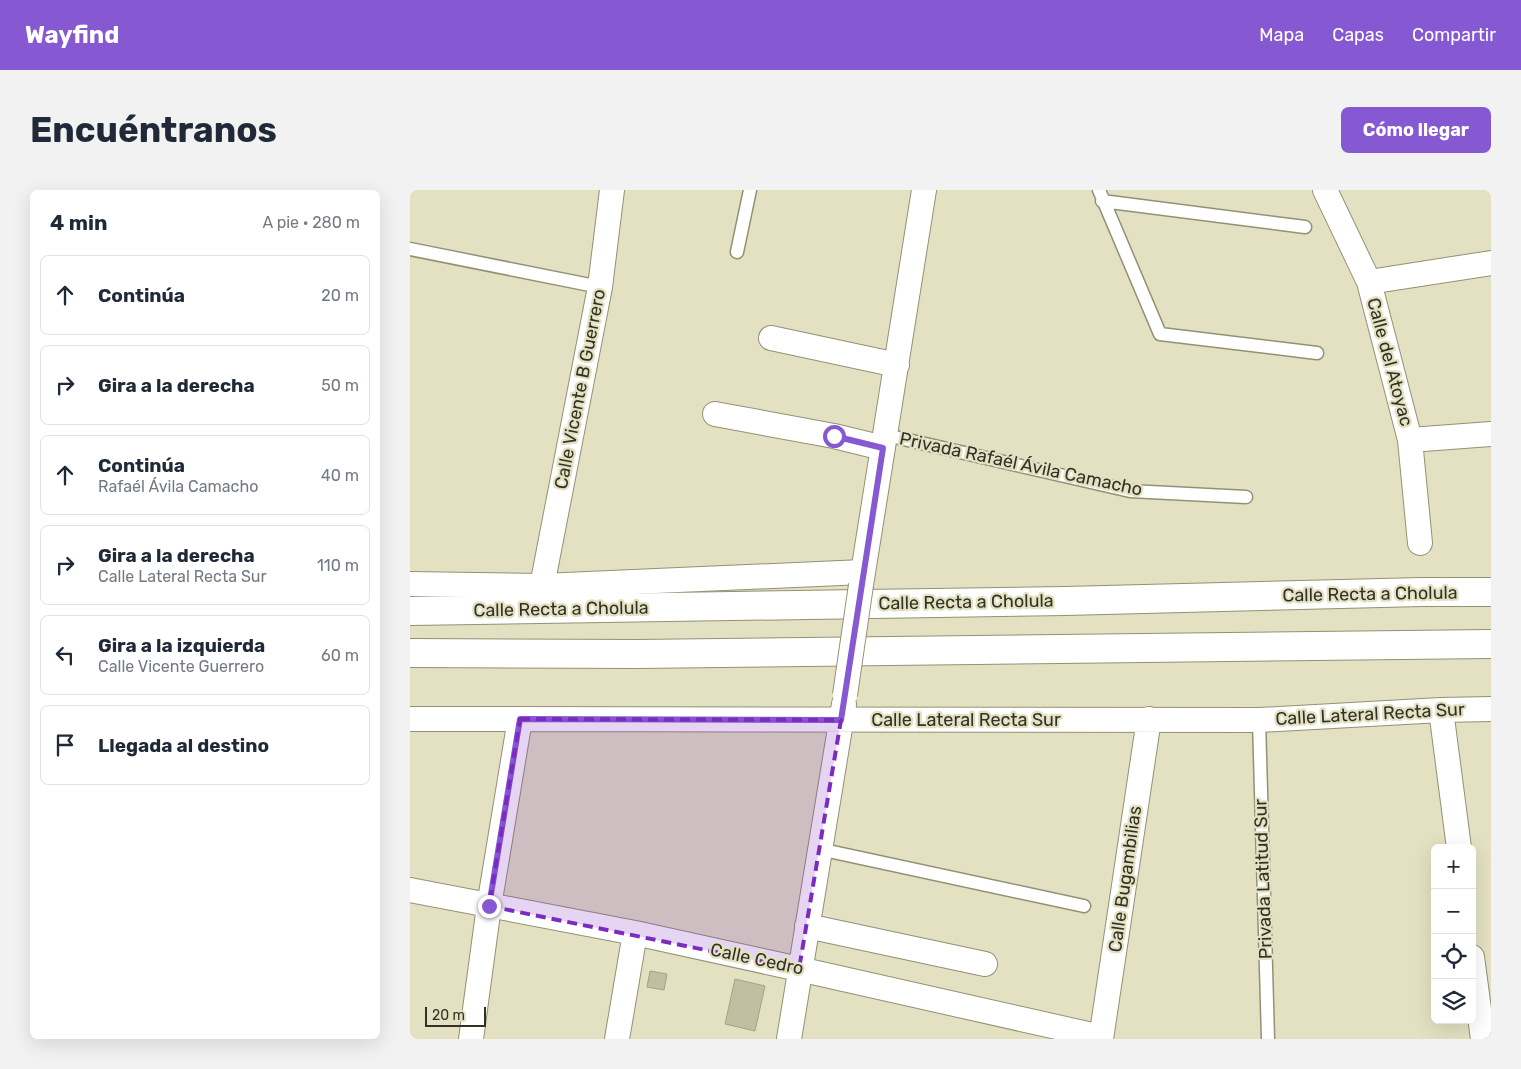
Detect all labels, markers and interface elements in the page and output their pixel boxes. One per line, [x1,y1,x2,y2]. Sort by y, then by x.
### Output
text: Wayfind [25,21,119,49]
text: Mapa [1259,24,1304,46]
text: Capas [1332,24,1384,46]
text: Compartir [1412,24,1496,46]
button: Cómo llegar [1341,107,1491,153]
text: Encuéntranos [30,109,277,151]
text: 4 min [50,210,108,235]
text: A pie · 280 m [262,213,360,232]
icon: ahead [51,281,79,309]
text: Continúa [98,284,185,307]
text: 20 m [321,286,359,305]
street label: Calle Vicente B Guerrero [550,287,610,491]
street label: Calle del Atoyac [1362,295,1418,429]
icon: right [51,371,79,399]
text: Gira a la derecha [98,374,255,397]
text: 50 m [321,376,359,395]
route start [823,425,846,448]
street label: Privada Rafaél Ávila Camacho [898,427,1144,501]
text: Continúa [98,454,185,477]
icon: ahead [51,461,79,489]
text: 40 m [321,466,359,485]
text: Rafaél Ávila Camacho [98,477,258,496]
text: Gira a la derecha [98,544,255,567]
icon: right [51,551,79,579]
text: 110 m [317,556,359,575]
text: Calle Lateral Recta Sur [98,567,267,586]
street label: Calle Recta a Cholula [1282,581,1458,607]
street label: Calle Recta a Cholula [878,589,1054,615]
street label: Calle Recta a Cholula [473,596,649,622]
text: Gira a la izquierda [98,634,265,657]
icon: left [51,641,79,669]
text: 60 m [321,646,359,665]
text: Calle Vicente Guerrero [98,657,264,676]
street label: Calle Lateral Recta Sur [1275,698,1465,730]
street label: Calle Lateral Recta Sur [871,709,1061,731]
icon: arrive [51,731,79,759]
text: Llegada al destino [98,734,269,757]
street label: Privada Latitud Sur [1249,798,1277,960]
street label: Calle Bugambilias [1104,804,1146,954]
map controls [1431,844,1476,1024]
button: + [1431,844,1476,889]
button: − [1431,889,1476,934]
route end [478,895,501,918]
button: locate [1431,934,1476,979]
street label: Calle Cedro [708,938,806,980]
button: layers [1431,979,1476,1024]
scale bar [425,1004,486,1027]
text: 20 m [432,1007,465,1024]

